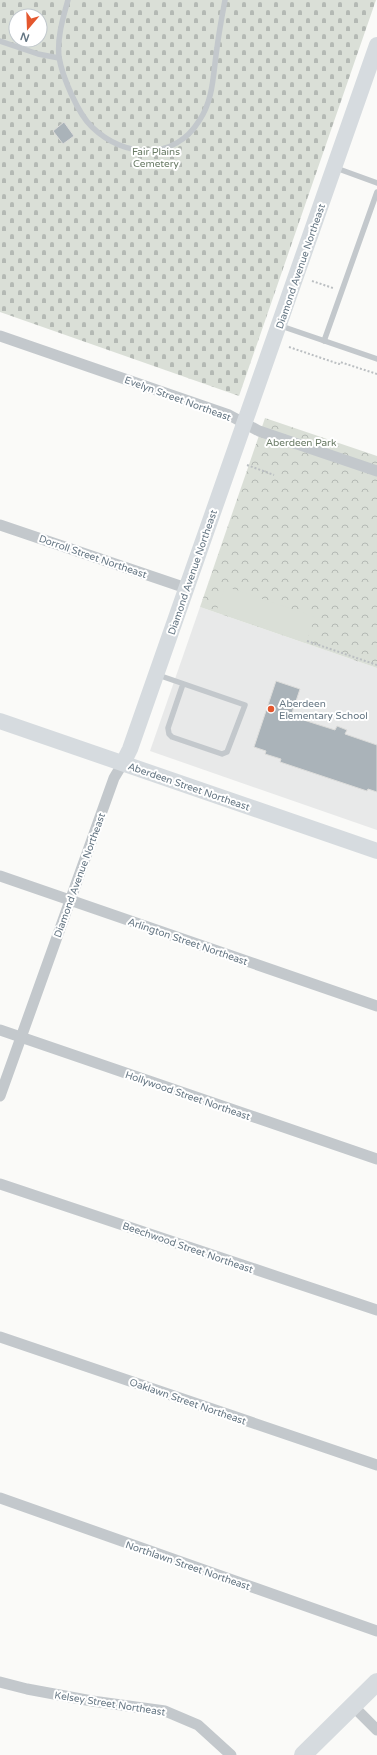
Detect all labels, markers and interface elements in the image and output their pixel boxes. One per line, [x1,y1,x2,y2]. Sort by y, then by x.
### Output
north arrow [8,8,48,48]
text: N [19,29,31,45]
park label: Fair Plains Cemetery [132,146,180,170]
street label: Diamond Avenue Northeast [274,202,328,331]
street label: Evelyn Street Northeast [123,374,233,424]
park label: Aberdeen Park [266,437,337,449]
street label: Diamond Avenue Northeast [166,508,220,637]
street label: Dorroll Street Northeast [37,533,148,581]
place label: Aberdeen Elementary School [279,698,368,722]
marker: Aberdeen Elementary School [266,704,276,714]
street label: Aberdeen Street Northeast [126,760,251,814]
street label: Diamond Avenue Northeast [52,811,108,939]
street label: Arlington Street Northeast [126,916,249,968]
street label: Hollywood Street Northeast [124,1069,252,1123]
street label: Beechwood Street Northeast [121,1220,255,1276]
street label: Oaklawn Street Northeast [128,1376,248,1428]
street label: Northlawn Street Northeast [124,1539,252,1593]
street label: Kelsey Street Northeast [54,1689,166,1719]

